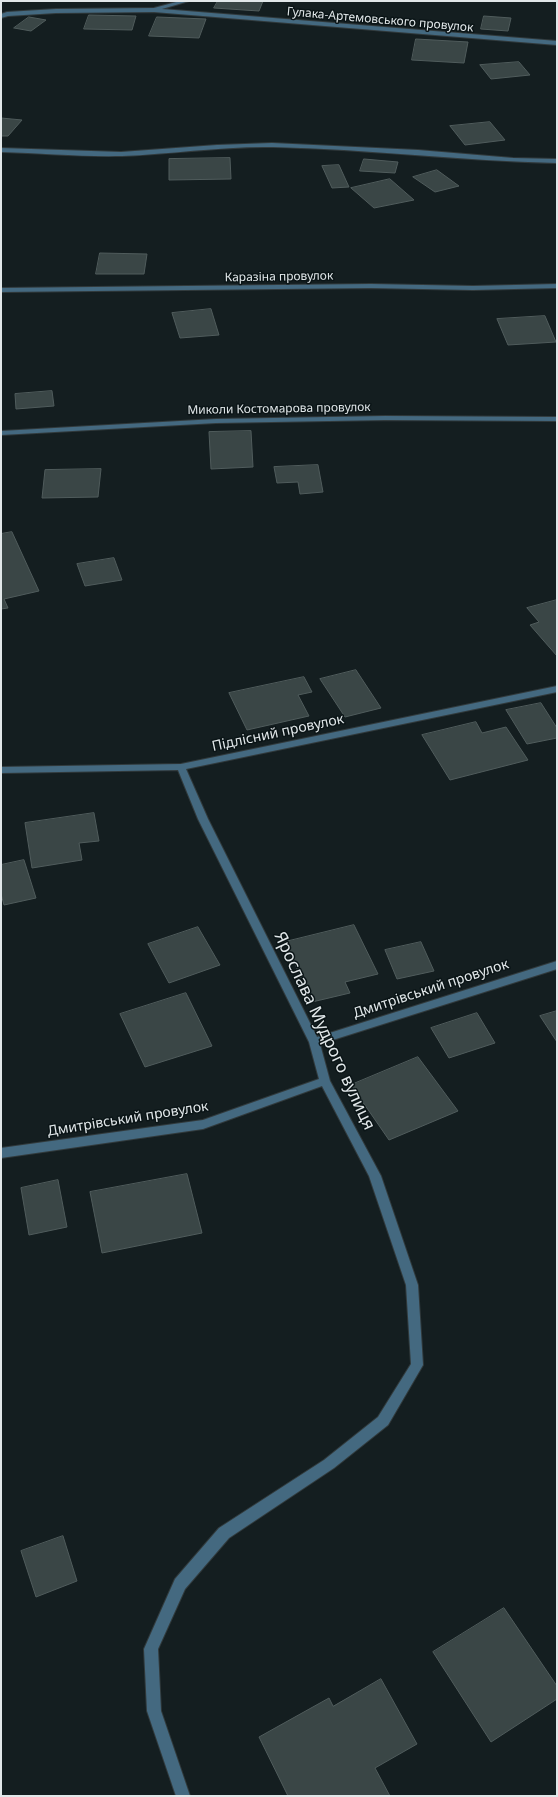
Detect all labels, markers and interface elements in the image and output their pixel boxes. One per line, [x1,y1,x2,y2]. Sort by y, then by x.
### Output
street label: Гулака-Артемовського провулок [286,5,474,35]
street label: Каразіна провулок [225,269,333,285]
street label: Миколи Костомарова провулок [187,400,371,418]
street label: Підлісний провулок [210,711,346,755]
street label: Ярослава Мудрого вулиця [269,929,379,1133]
street label: Дмитрівський провулок [351,956,511,1022]
street label: Дмитрівський провулок [46,1098,210,1140]

